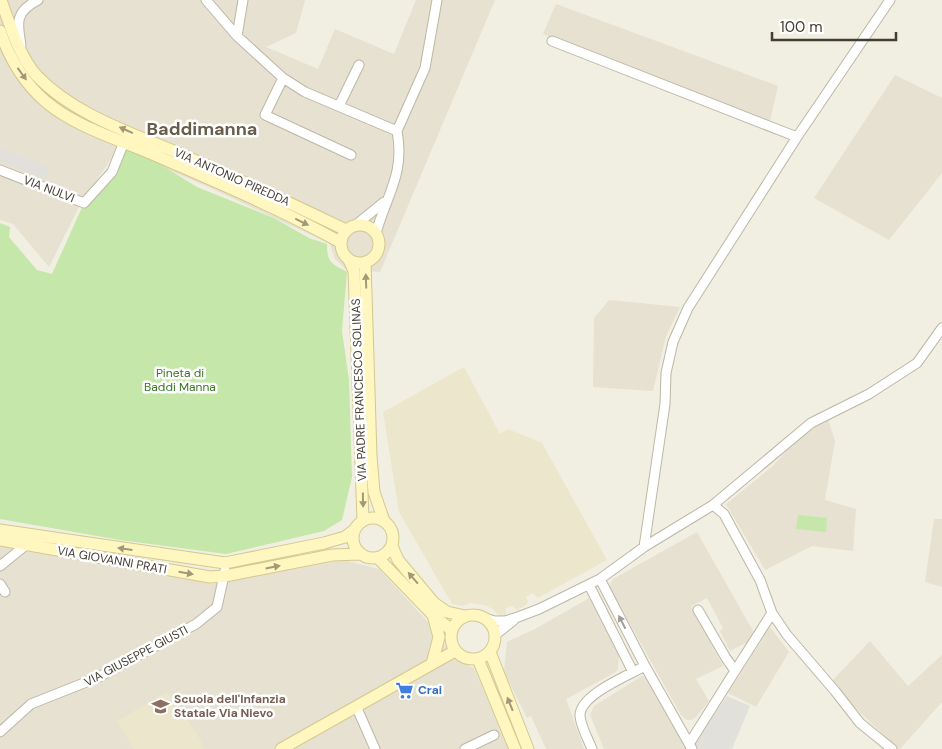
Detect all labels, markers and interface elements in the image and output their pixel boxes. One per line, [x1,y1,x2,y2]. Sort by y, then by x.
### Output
scale bar [772,10,896,42]
text: 100 m [780,17,823,37]
one-way arrow [16,67,27,80]
district label: Baddimanna [147,117,257,141]
one-way arrow [119,126,133,134]
street label: VIA ANTONIO PIREDDA [172,144,292,210]
street label: VIA NULVI [21,172,77,206]
one-way arrow [295,218,309,226]
one-way arrow [361,273,369,289]
street label: VIA PADRE FRANCESCO SOLINAS [348,298,370,482]
park label: Pineta di Baddi Manna [144,365,216,395]
one-way arrow [359,492,367,508]
street label: VIA GIOVANNI PRATI [56,542,168,578]
one-way arrow [116,545,132,553]
one-way arrow [265,563,281,571]
one-way arrow [178,569,194,577]
one-way arrow [408,572,419,585]
one-way arrow [618,615,626,630]
street label: VIA GIUSEPPE GIUSTI [81,622,191,690]
supermarket icon: Crai [394,680,414,700]
place label: Crai [418,682,442,698]
place label: Scuola dell'Infanzia Statale Via Nievo [174,691,286,721]
school or university icon: Scuola dell'Infanzia Statale Via Nievo [150,696,170,716]
one-way arrow [506,696,514,711]

